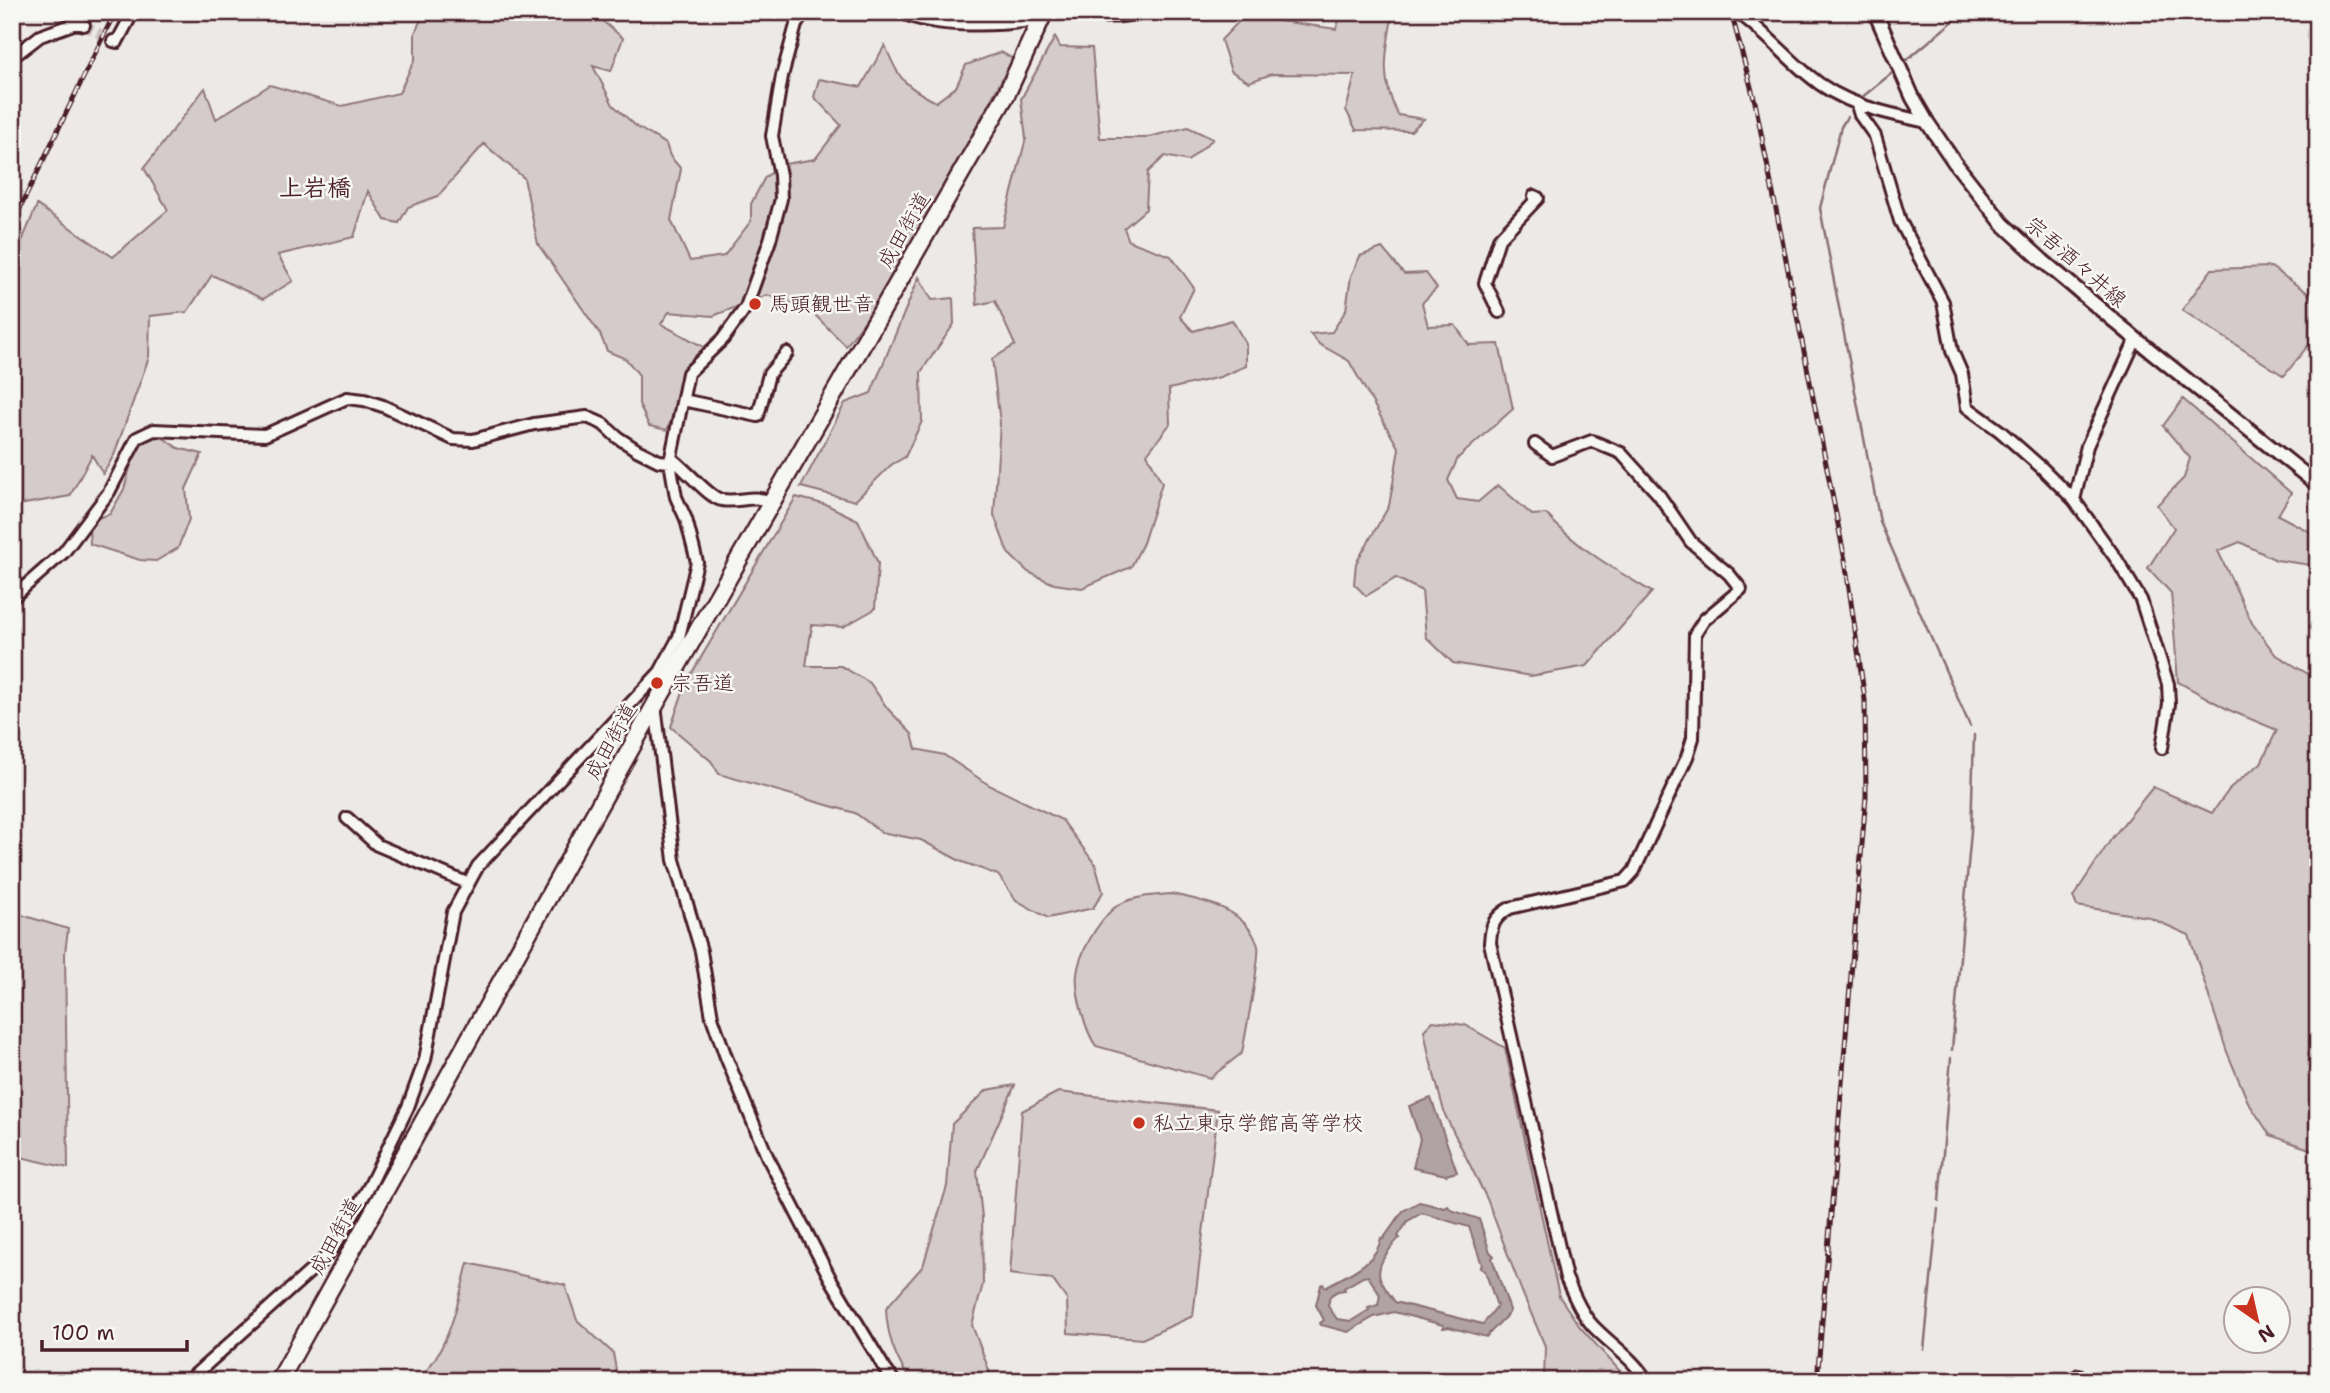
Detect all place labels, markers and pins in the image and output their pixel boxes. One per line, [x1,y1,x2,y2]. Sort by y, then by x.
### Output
place label: 馬頭観世音 [769,290,874,318]
marker: 馬頭観世音 [747,296,763,312]
place label: 宗吾道 [671,669,734,697]
marker: 宗吾道 [649,675,665,691]
place label: 私立東京学館高等学校 [1153,1109,1363,1137]
marker: 私立東京学館高等学校 [1131,1115,1147,1131]

